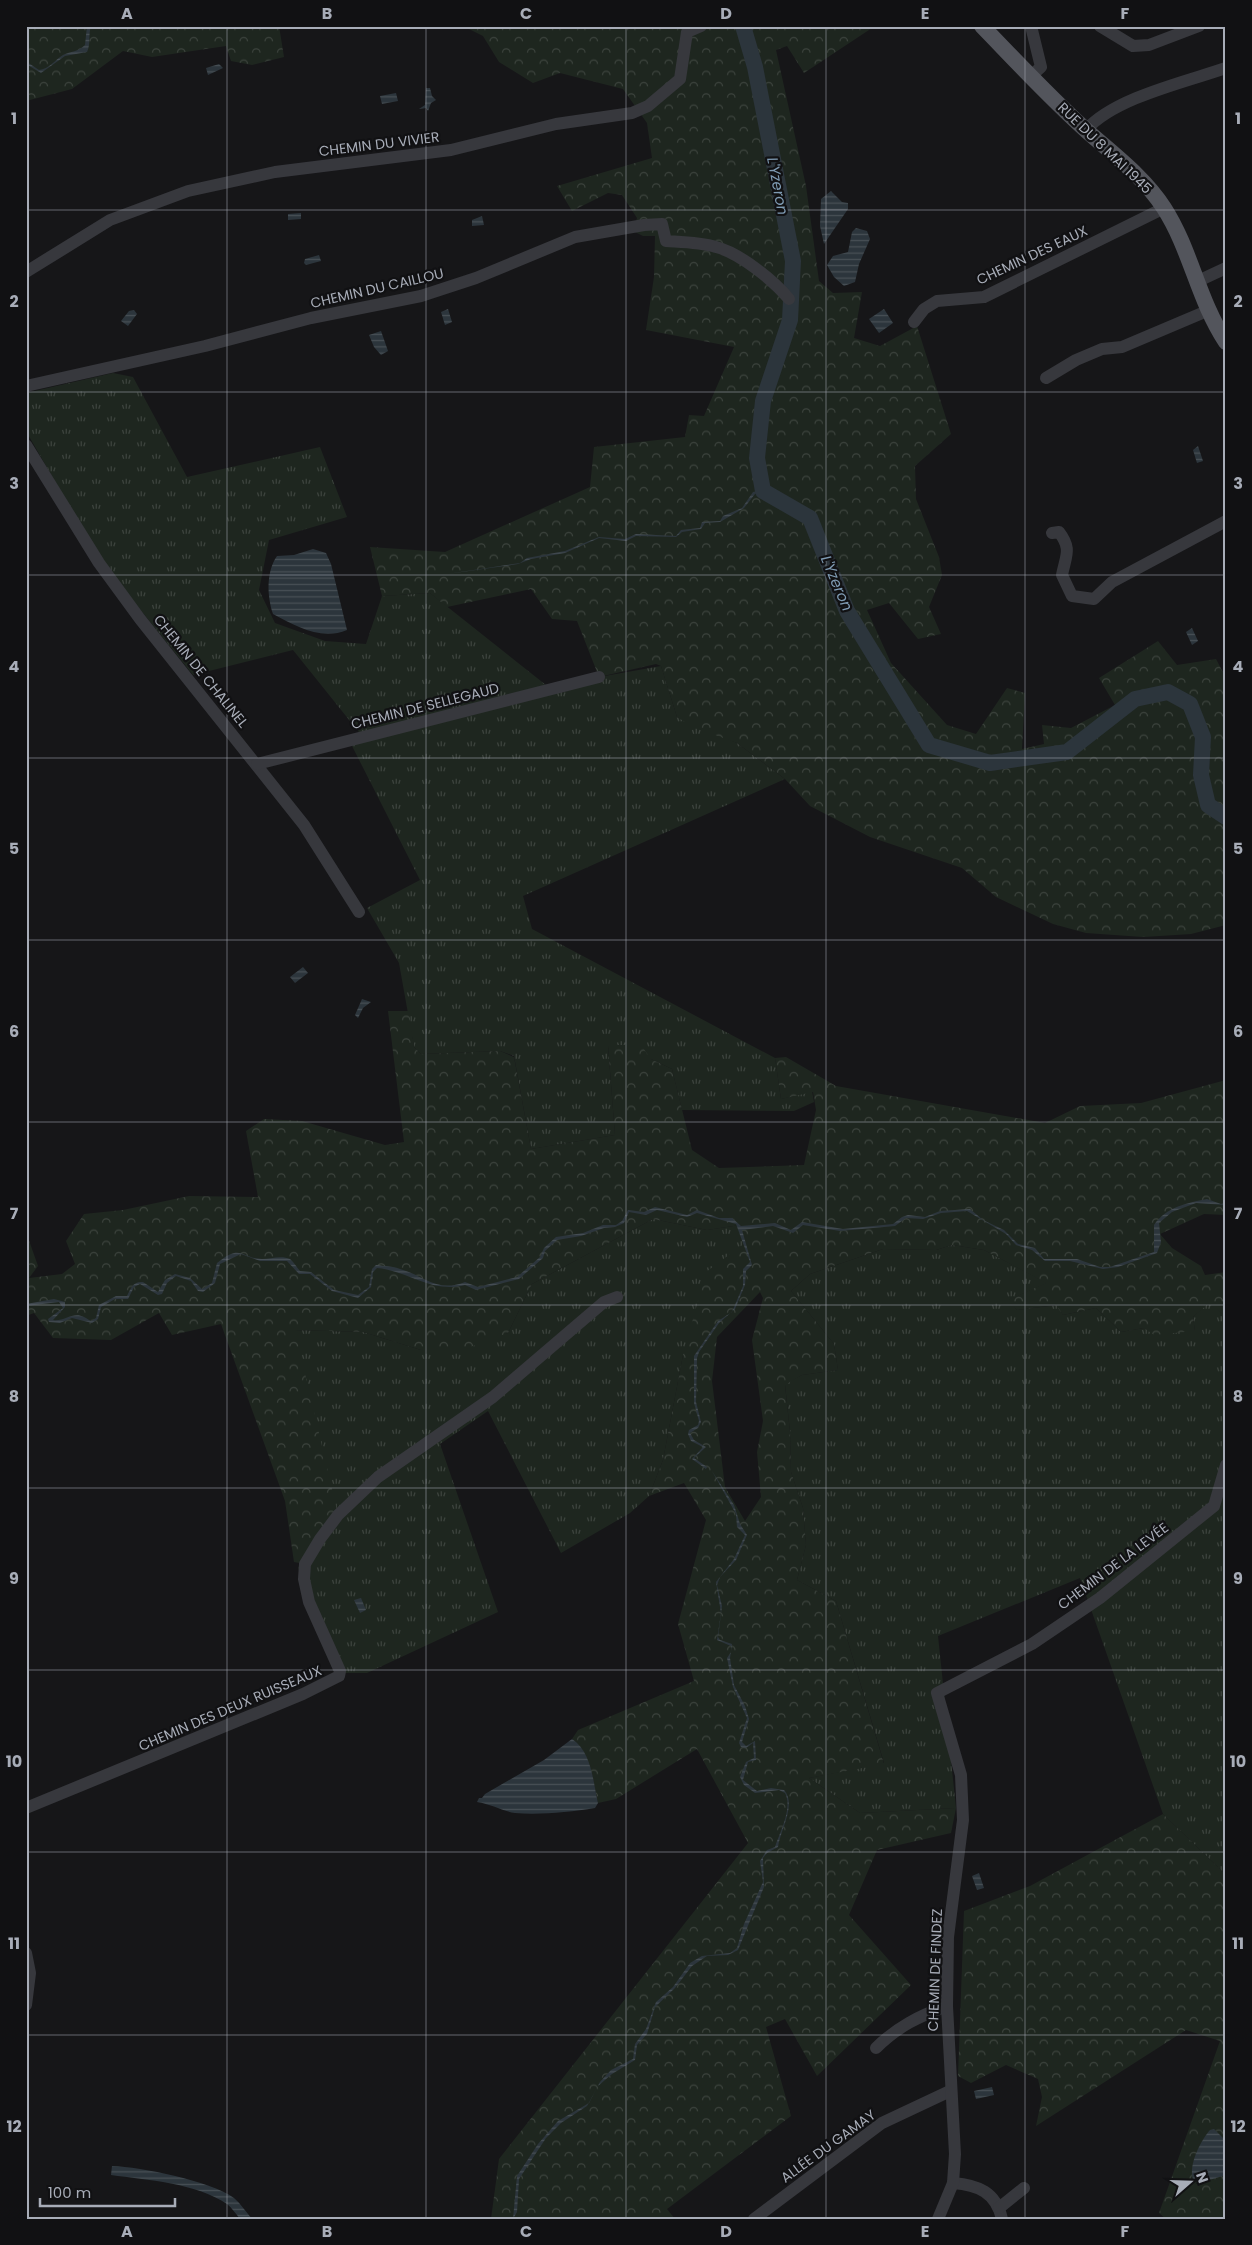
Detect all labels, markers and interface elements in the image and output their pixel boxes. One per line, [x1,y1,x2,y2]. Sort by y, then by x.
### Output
text: A [121,2,133,25]
text: B [322,2,332,25]
text: C [520,2,532,25]
text: D [720,2,732,25]
text: E [921,2,929,25]
text: F [1121,2,1130,25]
street label: RUE DU 8 MAI 1945 [1053,98,1157,198]
text: 1 [11,107,17,130]
text: 1 [1235,107,1241,130]
street label: CHEMIN DU VIVIER [318,127,440,161]
water label: L'Yzeron [762,155,794,217]
street label: CHEMIN DES EAUX [973,220,1091,290]
street label: CHEMIN DU CAILLOU [308,263,446,313]
text: 2 [9,290,19,313]
text: 2 [1233,290,1243,313]
text: 3 [9,472,19,495]
text: 3 [1233,472,1243,495]
water label: L'Yzeron [816,552,858,614]
street label: CHEMIN DE CHALINEL [149,610,253,732]
text: 4 [9,655,20,678]
text: 4 [1233,655,1244,678]
street label: CHEMIN DE SELLEGAUD [349,678,501,734]
text: 5 [9,837,19,860]
text: 5 [1233,837,1243,860]
text: 6 [9,1020,19,1043]
text: 6 [1233,1020,1243,1043]
text: 7 [10,1202,19,1225]
text: 7 [1234,1202,1243,1225]
text: 8 [9,1385,19,1408]
text: 8 [1233,1385,1243,1408]
street label: CHEMIN DE LA LEVÉE [1054,1518,1172,1614]
text: 9 [9,1567,19,1590]
text: 9 [1233,1567,1243,1590]
street label: CHEMIN DES DEUX RUISSEAUX [135,1660,325,1756]
text: 10 [6,1750,22,1773]
text: 10 [1230,1750,1246,1773]
street label: CHEMIN DE FINDEZ [923,1908,947,2032]
text: 11 [8,1932,20,1955]
text: 11 [1232,1932,1244,1955]
street label: ALLÉE DU GAMAY [777,2105,879,2187]
text: 12 [6,2115,22,2138]
text: 12 [1230,2115,1246,2138]
north arrow [1164,2158,1214,2208]
text: N [1191,2169,1213,2186]
scale bar [40,2175,175,2207]
text: 100 m [48,2182,91,2203]
text: A [121,2220,133,2243]
text: B [322,2220,332,2243]
text: C [520,2220,532,2243]
text: D [720,2220,732,2243]
text: E [921,2220,929,2243]
text: F [1121,2220,1130,2243]

